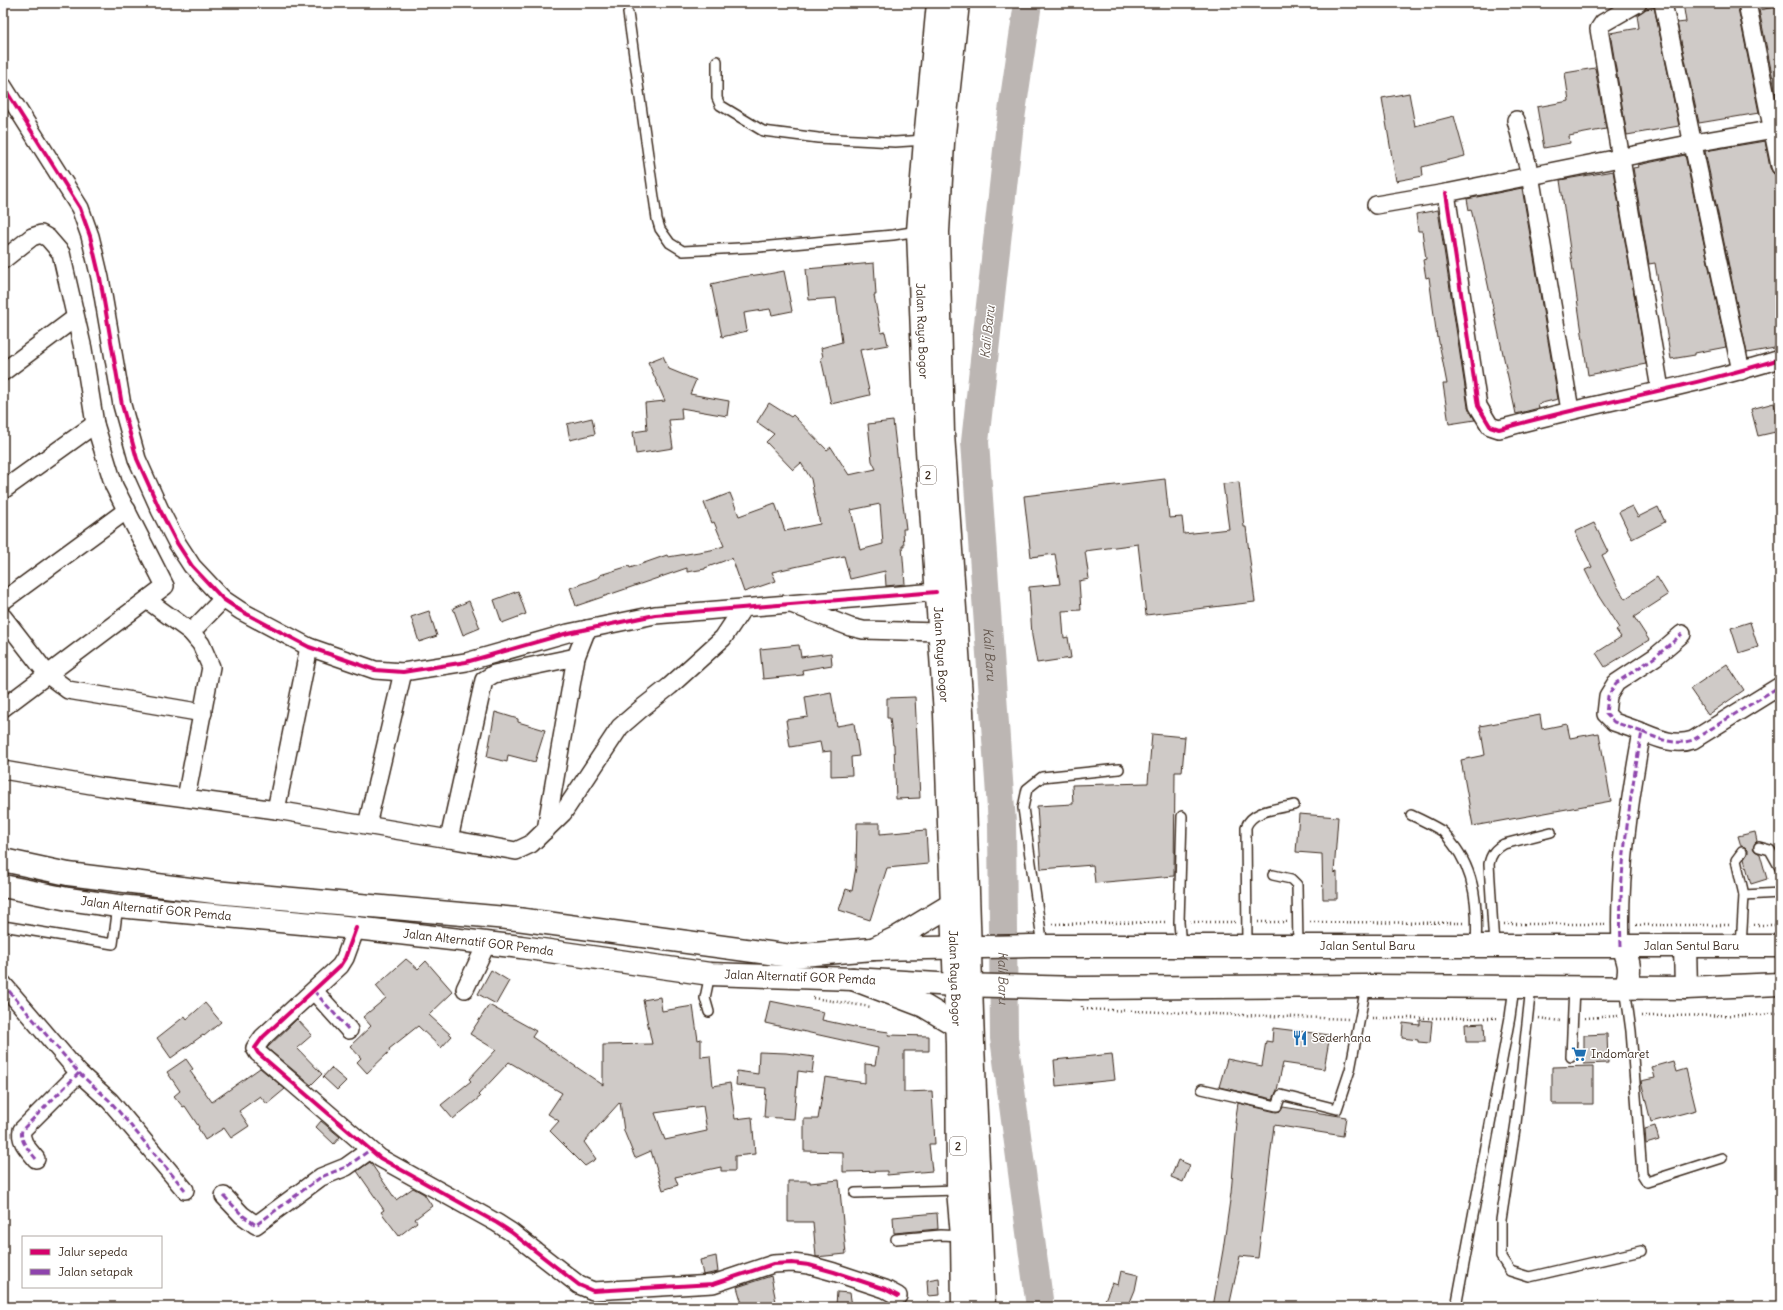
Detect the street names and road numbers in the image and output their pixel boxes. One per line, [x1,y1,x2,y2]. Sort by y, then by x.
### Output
street label: Jalan Raya Bogor [913,283,932,379]
road number: 2 [920,466,936,484]
street label: Jalan Raya Bogor [931,606,952,703]
street label: Jalan Alternatif GOR Pemda [80,893,232,923]
street label: Jalan Alternatif GOR Pemda [402,925,555,959]
street label: Jalan Raya Bogor [946,930,964,1027]
street label: Jalan Sentul Baru [1320,938,1415,953]
street label: Jalan Sentul Baru [1644,938,1739,953]
street label: Jalan Alternatif GOR Pemda [724,967,876,987]
road number: 2 [950,1137,966,1155]

